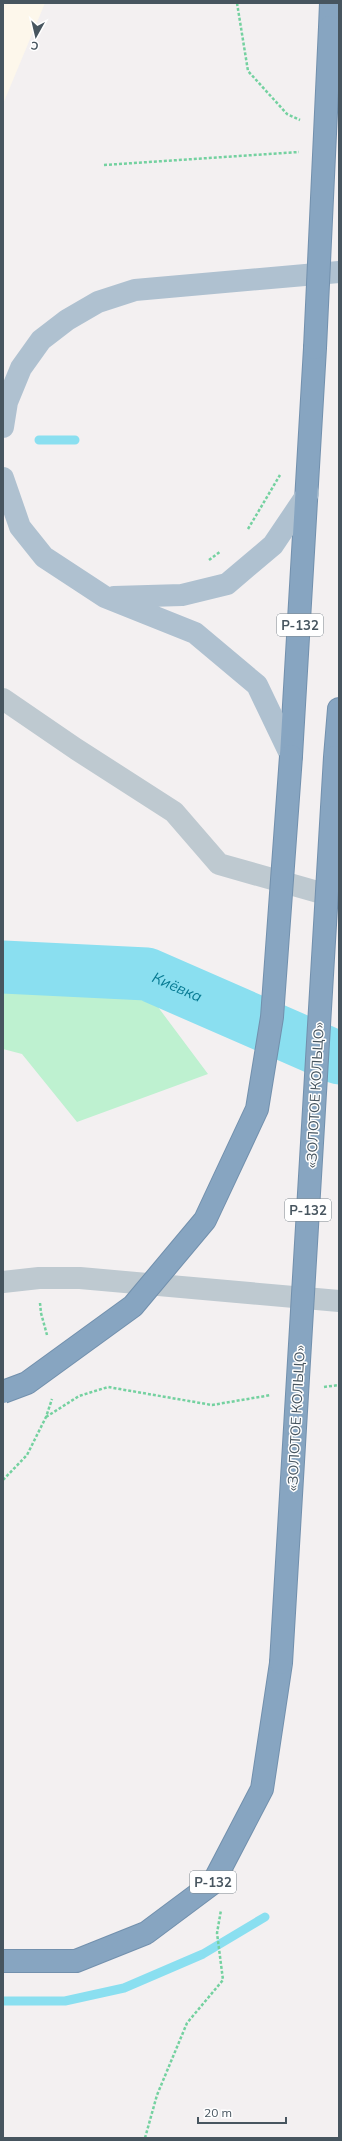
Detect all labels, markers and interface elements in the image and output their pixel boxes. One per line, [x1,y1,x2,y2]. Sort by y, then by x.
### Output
north arrow [16,16,56,56]
text: С [29,38,39,53]
road number: Р-132 [277,614,323,636]
water label: Киёвка [149,967,205,1006]
street label: «ЗОЛОТОЕ КОЛЬЦО» [302,1022,328,1168]
road number: Р-132 [285,1199,331,1221]
street label: «ЗОЛОТОЕ КОЛЬЦО» [283,1345,309,1491]
road number: Р-132 [190,1871,236,1893]
scale bar [198,2099,286,2125]
text: 20 m [204,2105,232,2120]

